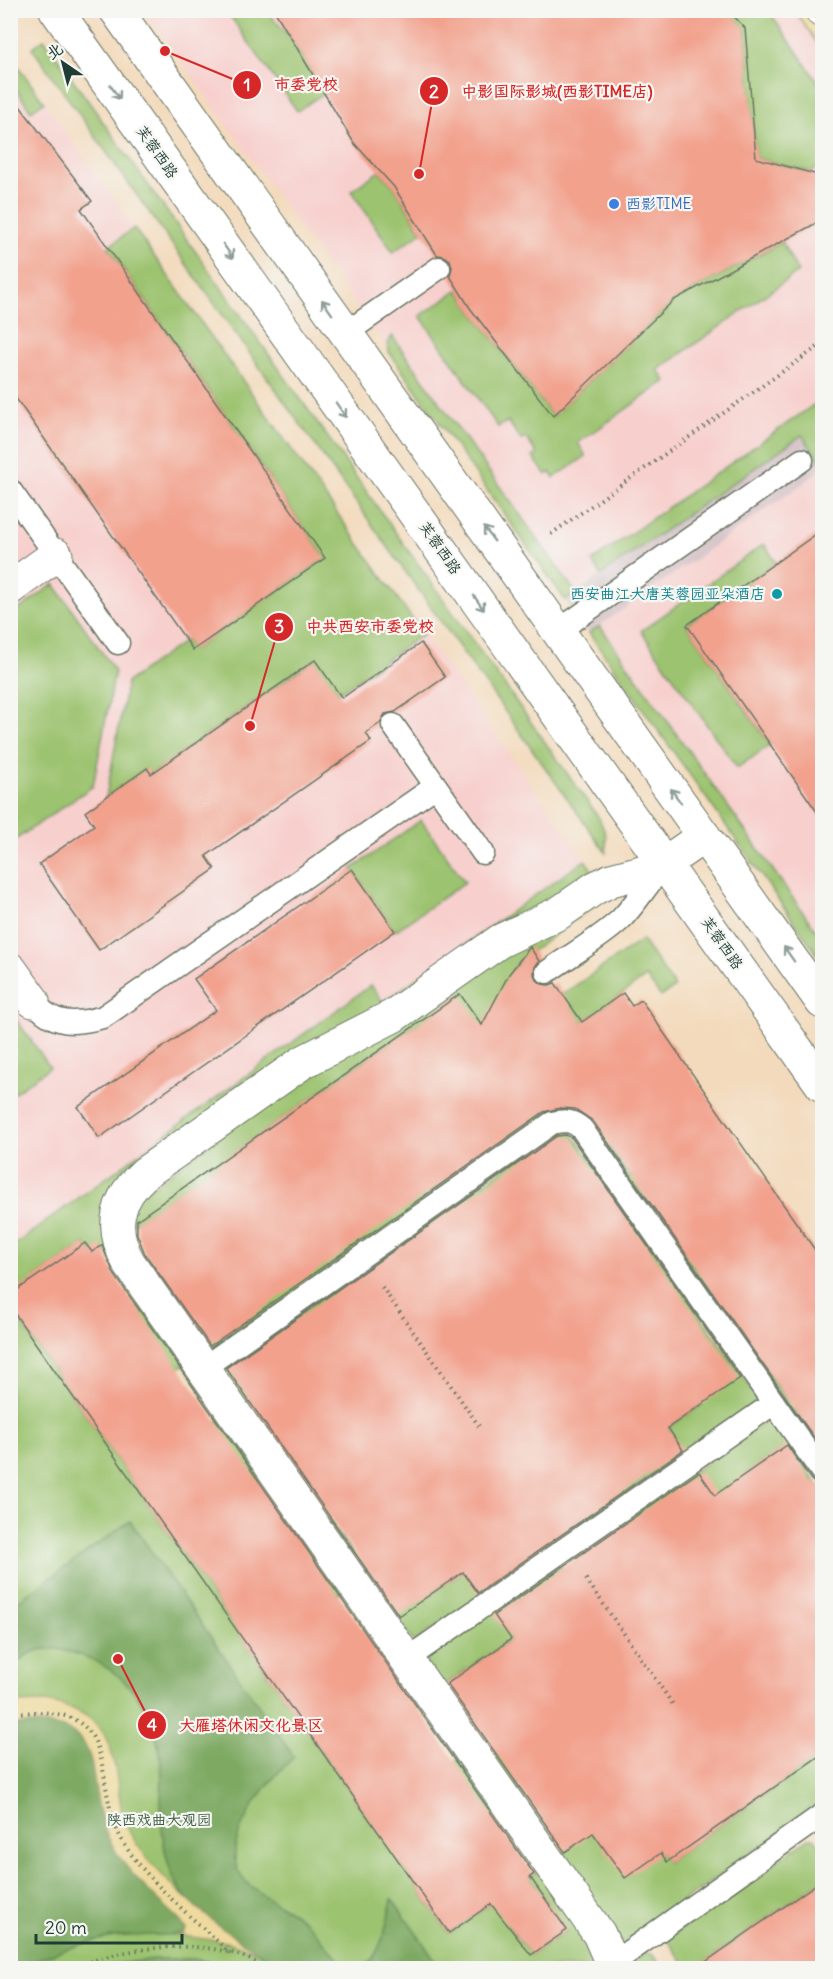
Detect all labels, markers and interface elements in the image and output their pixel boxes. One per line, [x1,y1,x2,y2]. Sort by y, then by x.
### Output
north arrow [33,33,93,93]
text: 北 [42,38,67,63]
callout: 市委党校 [232,68,350,102]
text: 1 [243,73,251,96]
text: 市委党校 [274,74,338,94]
callout: 中影国际影城(西影TIME店) [419,74,665,108]
text: 2 [429,80,439,103]
text: 中影国际影城(西影TIME店) [461,81,653,102]
one-way arrow [109,84,121,100]
street label: 芙蓉西路 [132,122,182,182]
place label: 西影TIME [626,194,692,213]
marker: 西影TIME [607,197,621,211]
one-way arrow [222,243,234,259]
one-way arrow [321,300,333,316]
one-way arrow [335,401,347,417]
street label: 芙蓉西路 [415,518,465,578]
one-way arrow [483,527,495,543]
place label: 西安曲江大唐芙蓉园亚朵酒店 [570,584,765,603]
marker: 西安曲江大唐芙蓉园亚朵酒店 [770,587,784,601]
one-way arrow [473,594,485,610]
callout: 中共西安市委党校 [264,610,446,644]
text: 3 [274,615,284,638]
text: 中共西安市委党校 [306,616,434,636]
one-way arrow [669,788,682,804]
street label: 芙蓉西路 [697,913,747,973]
one-way arrow [783,947,795,963]
callout: 大雁塔休闲文化景区 [137,1708,335,1742]
text: 4 [147,1713,158,1736]
text: 大雁塔休闲文化景区 [179,1715,323,1735]
park label: 陕西戏曲大观园 [106,1810,212,1829]
scale bar [36,1907,182,1945]
text: 20 m [45,1916,87,1939]

